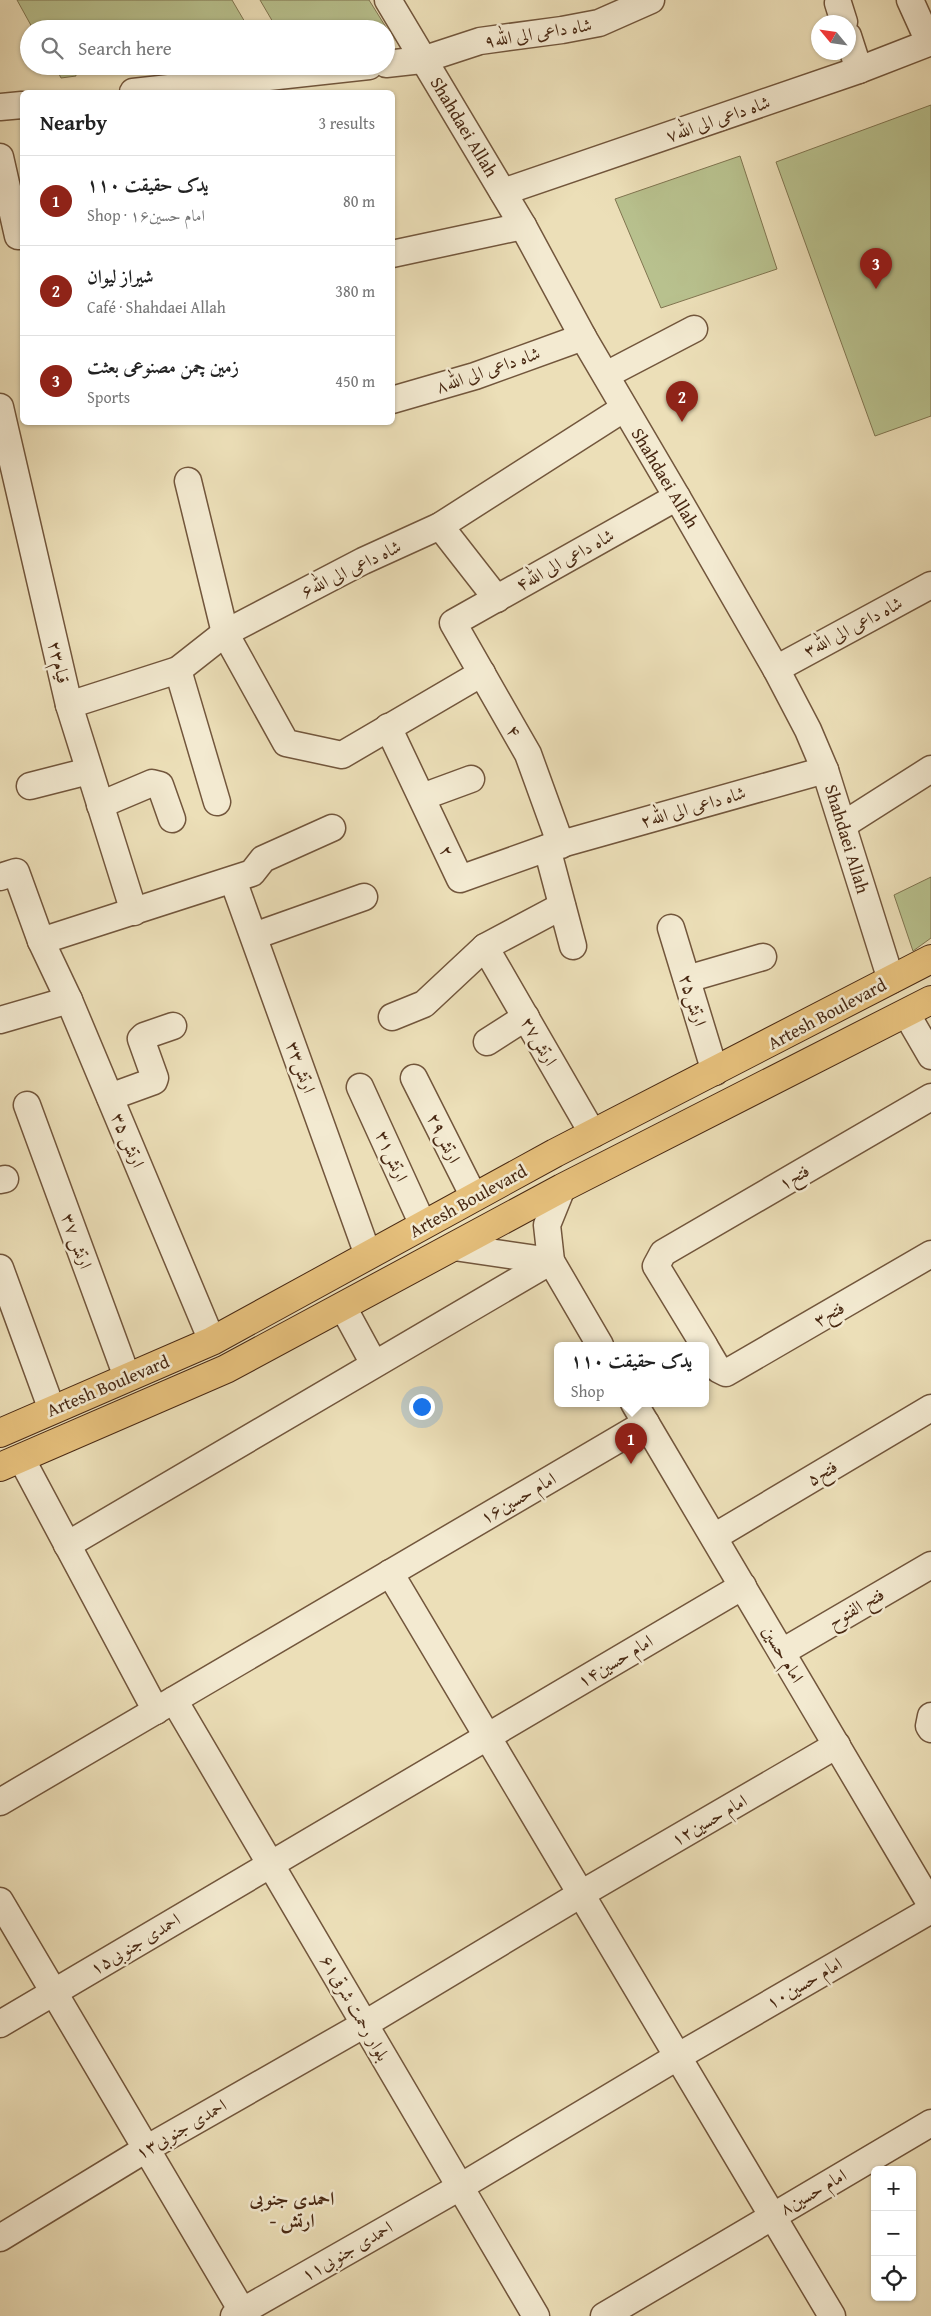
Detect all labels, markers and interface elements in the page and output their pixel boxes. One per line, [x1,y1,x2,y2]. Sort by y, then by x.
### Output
street label: شاه داعی الی الله۹ [482,11,594,54]
north arrow [811,15,856,60]
search box [20,20,395,75]
icon: search [38,34,66,62]
text: Search here [78,34,172,62]
street label: Shahdaei Allah [424,71,505,182]
street label: شاه داعی الی الله۷ [662,88,774,149]
text: Nearby [40,107,107,138]
text: 3 results [318,111,375,135]
text: یدک حقیقت ۱۱۰ [87,170,208,198]
text: 1 [52,189,60,213]
text: 80 m [343,189,375,213]
text: Shop · امام حسین۱۶ [87,203,205,227]
pin: 3 [860,248,892,289]
text: شیراز لیوان [87,262,154,290]
text: 2 [52,279,60,303]
text: 380 m [335,279,375,303]
text: Café · Shahdaei Allah [87,295,226,319]
street label: شاه داعی الی الله۸ [432,339,544,400]
text: زمین چمن مصنوعی بعثت [87,352,239,380]
text: 3 [52,369,60,393]
text: 450 m [335,369,375,393]
pin: 2 [666,381,698,422]
text: Sports [87,385,130,409]
street label: Shahdaei Allah [625,422,706,533]
street label: شاه داعی الی الله۴ [511,521,619,598]
street label: شاه داعی الی الله۶ [296,533,406,605]
street label: شاه داعی الی الله۳ [798,589,907,664]
street label: قیام۲۳ [39,638,77,687]
street label: ۴ [500,720,529,742]
street label: شاه داعی الی الله۲ [637,779,749,834]
street label: Shahdaei Allah [818,781,877,897]
street label: ۲ [433,840,462,861]
street label: ارتش۲۵ [673,970,714,1029]
street label: Artesh Boulevard [763,971,891,1056]
street label: ارتش۲۷ [514,1011,565,1071]
street label: ارتش۳۳ [280,1037,323,1097]
street label: ارتش ۳۵ [105,1108,152,1172]
street label: ارتش۲۹ [421,1108,468,1168]
street label: ارتش۳۱ [369,1126,416,1186]
street label: Artesh Boulevard [404,1157,532,1244]
street label: ۱فتح [773,1157,816,1199]
street label: ارتش ۳۷ [55,1209,100,1272]
street label: ۳فتح [808,1294,851,1336]
popup [554,1342,709,1407]
text: یدک حقیقت ۱۱۰ [571,1346,692,1374]
street label: Artesh Boulevard [42,1347,174,1424]
text: Shop [571,1379,604,1403]
your location [409,1394,435,1420]
pin: 1 [615,1423,647,1464]
street label: ۵فتح [801,1453,844,1495]
street label: امام حسین۱۶ [475,1465,562,1533]
street label: فتح الفتوح [822,1580,891,1637]
street label: امام حسین [753,1620,811,1689]
street label: امام حسین۱۴ [572,1627,659,1696]
street label: امام حسین۱۲ [666,1787,753,1855]
street label: احمدی جنوبی۱۵ [84,1906,185,1981]
street label: بلوار رحمت شرقی۶۱ [314,1949,397,2066]
street label: امام حسین۱۰ [761,1950,848,2018]
street label: احمدی جنوبی۱۳ [130,2091,231,2166]
street label: امام حسین۸ [774,2161,853,2224]
map controls [871,2166,916,2301]
button: + [871,2166,916,2211]
district label: احمدی جنوبی - ارتش [249,2184,334,2234]
button: − [871,2211,916,2256]
street label: احمدی جنوبی۱۱ [296,2213,397,2288]
button: locate [871,2256,916,2301]

